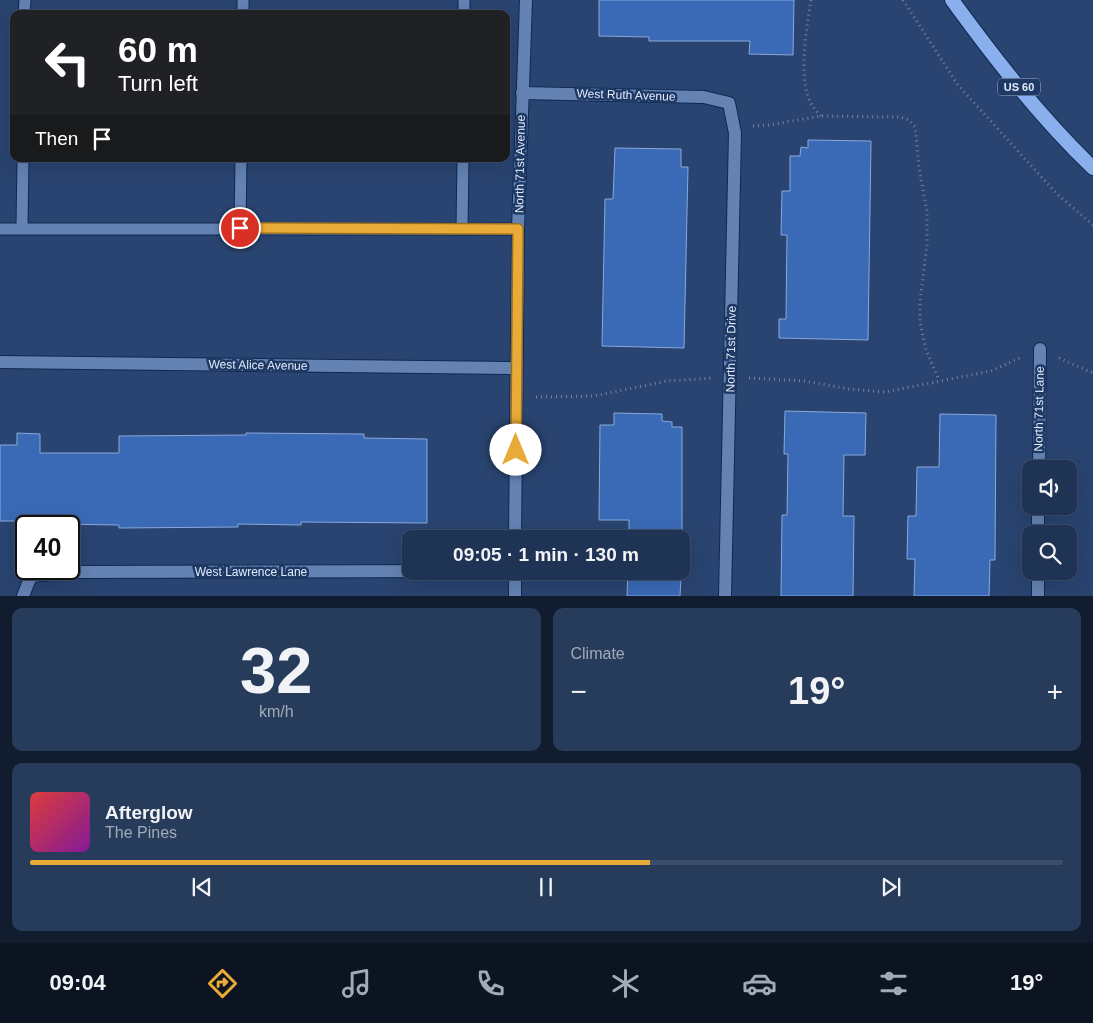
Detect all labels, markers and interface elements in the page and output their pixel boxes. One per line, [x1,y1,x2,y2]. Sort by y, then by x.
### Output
icon: left [35,30,100,95]
text: 60 m [118,30,198,69]
text: Turn left [118,71,198,96]
road number: US 60 [998,78,1040,95]
street label: West Ruth Avenue [576,86,676,104]
street label: North 71st Avenue [512,114,528,213]
icon: arrive [88,125,116,153]
text: Then [35,128,78,149]
pin [219,207,261,249]
icon: arrive [226,214,254,242]
street label: North 71st Drive [723,305,739,392]
street label: West Alice Avenue [208,357,308,373]
street label: North 71st Lane [1031,366,1047,452]
position arrow [489,423,541,475]
map controls [1022,460,1077,580]
button: sound [1022,460,1077,515]
speed limit sign: 40 [15,515,80,580]
button: search [1022,525,1077,580]
text: 09:05 · 1 min · 130 m [453,544,639,565]
street label: West Lawrence Lane [195,565,308,579]
text: 32 [240,634,312,707]
text: Climate [571,645,625,662]
text: 19° [788,670,845,712]
text: − [571,676,587,707]
text: + [1047,676,1063,707]
text: km/h [259,703,294,720]
text: Afterglow [105,802,193,823]
text: The Pines [105,824,177,841]
icon: previous [188,873,216,901]
icon: pause [532,873,560,901]
icon: next [877,873,905,901]
icon: directions [205,966,240,1001]
icon: music [339,966,374,1001]
icon: phone [473,966,508,1001]
icon: climate [608,966,643,1001]
icon: car [742,966,777,1001]
icon: filters [876,966,911,1001]
text: 09:04 [50,970,106,995]
text: 19° [1010,970,1043,995]

